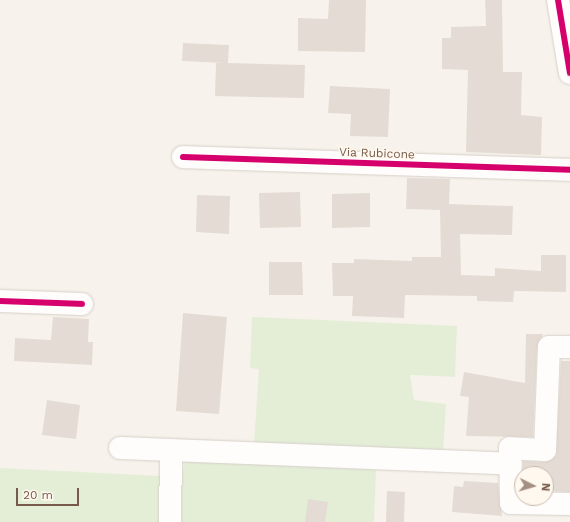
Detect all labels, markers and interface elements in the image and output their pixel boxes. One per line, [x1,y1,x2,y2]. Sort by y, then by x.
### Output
street label: Via Rubicone [339,145,415,163]
north arrow [514,466,554,506]
scale bar [18,480,81,506]
text: N [539,482,552,492]
text: 20 m [23,488,53,502]

